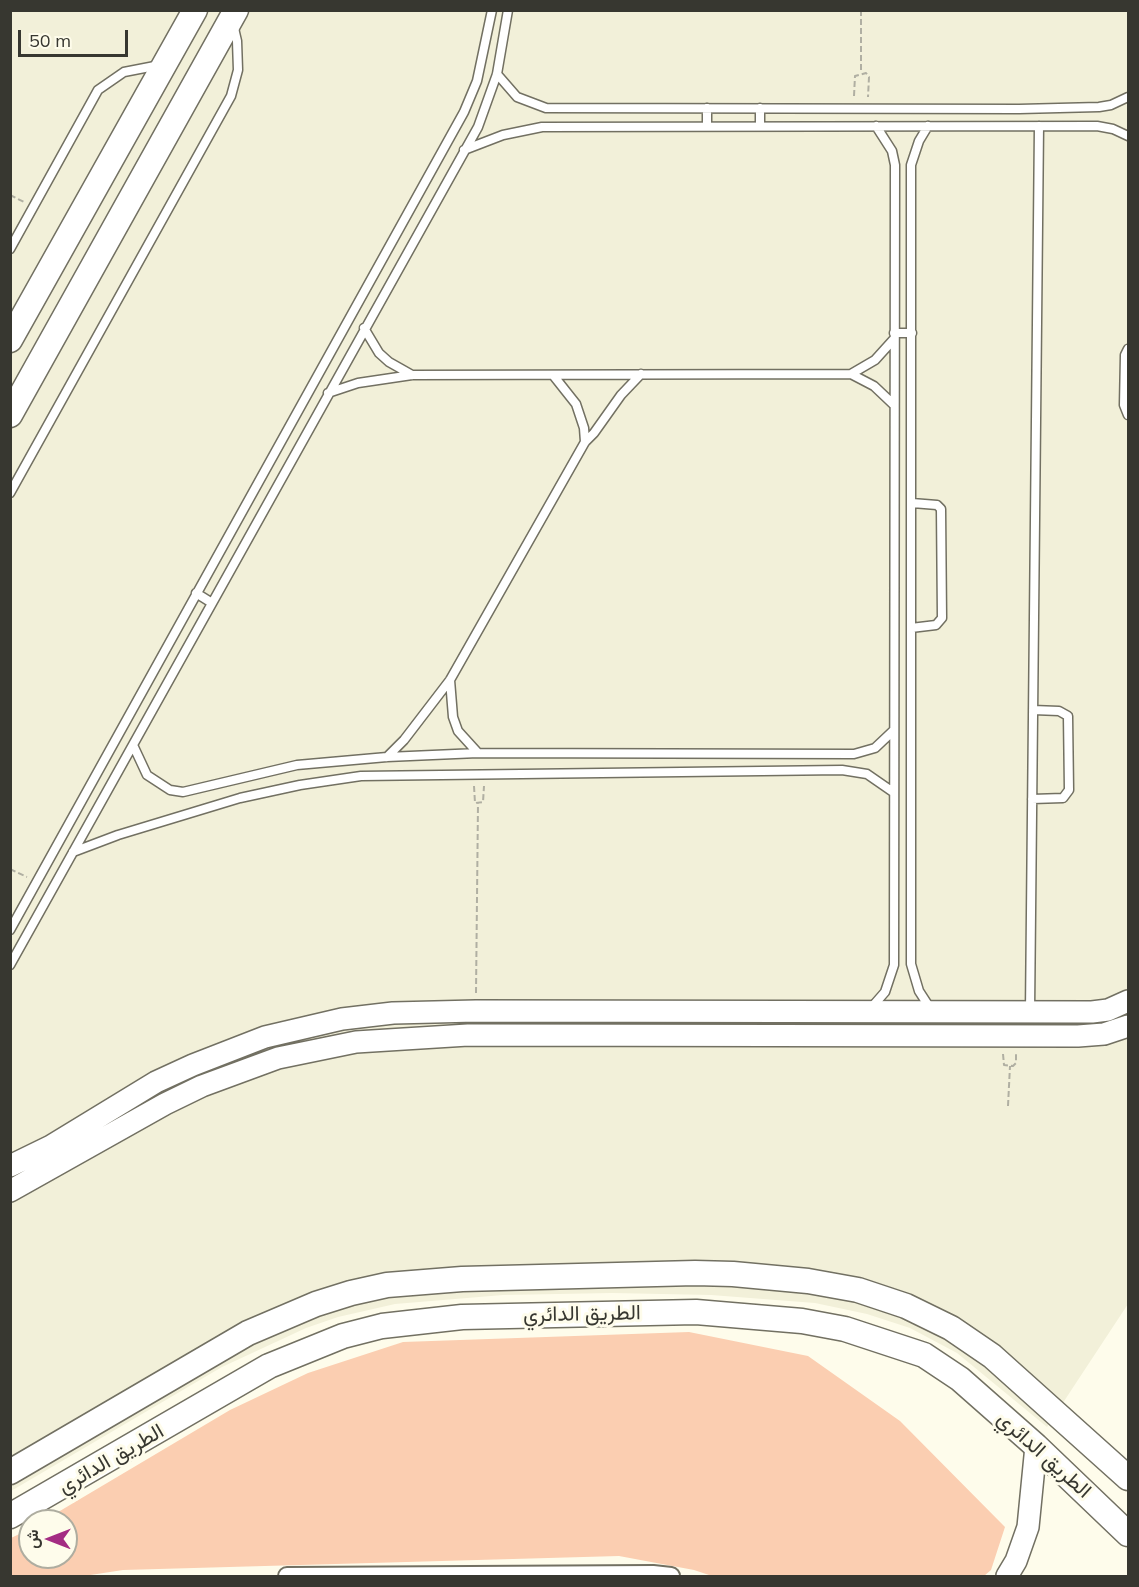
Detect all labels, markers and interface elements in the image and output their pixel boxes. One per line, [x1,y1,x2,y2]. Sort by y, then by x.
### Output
scale bar [21,18,130,56]
text: 50 m [29,29,71,52]
street label: الطريق الدائري [523,1300,641,1328]
street label: الطريق الدائري [992,1406,1096,1504]
street label: الطريق الدائري [54,1419,168,1499]
north arrow [18,1509,78,1569]
text: ش [22,1529,42,1549]

